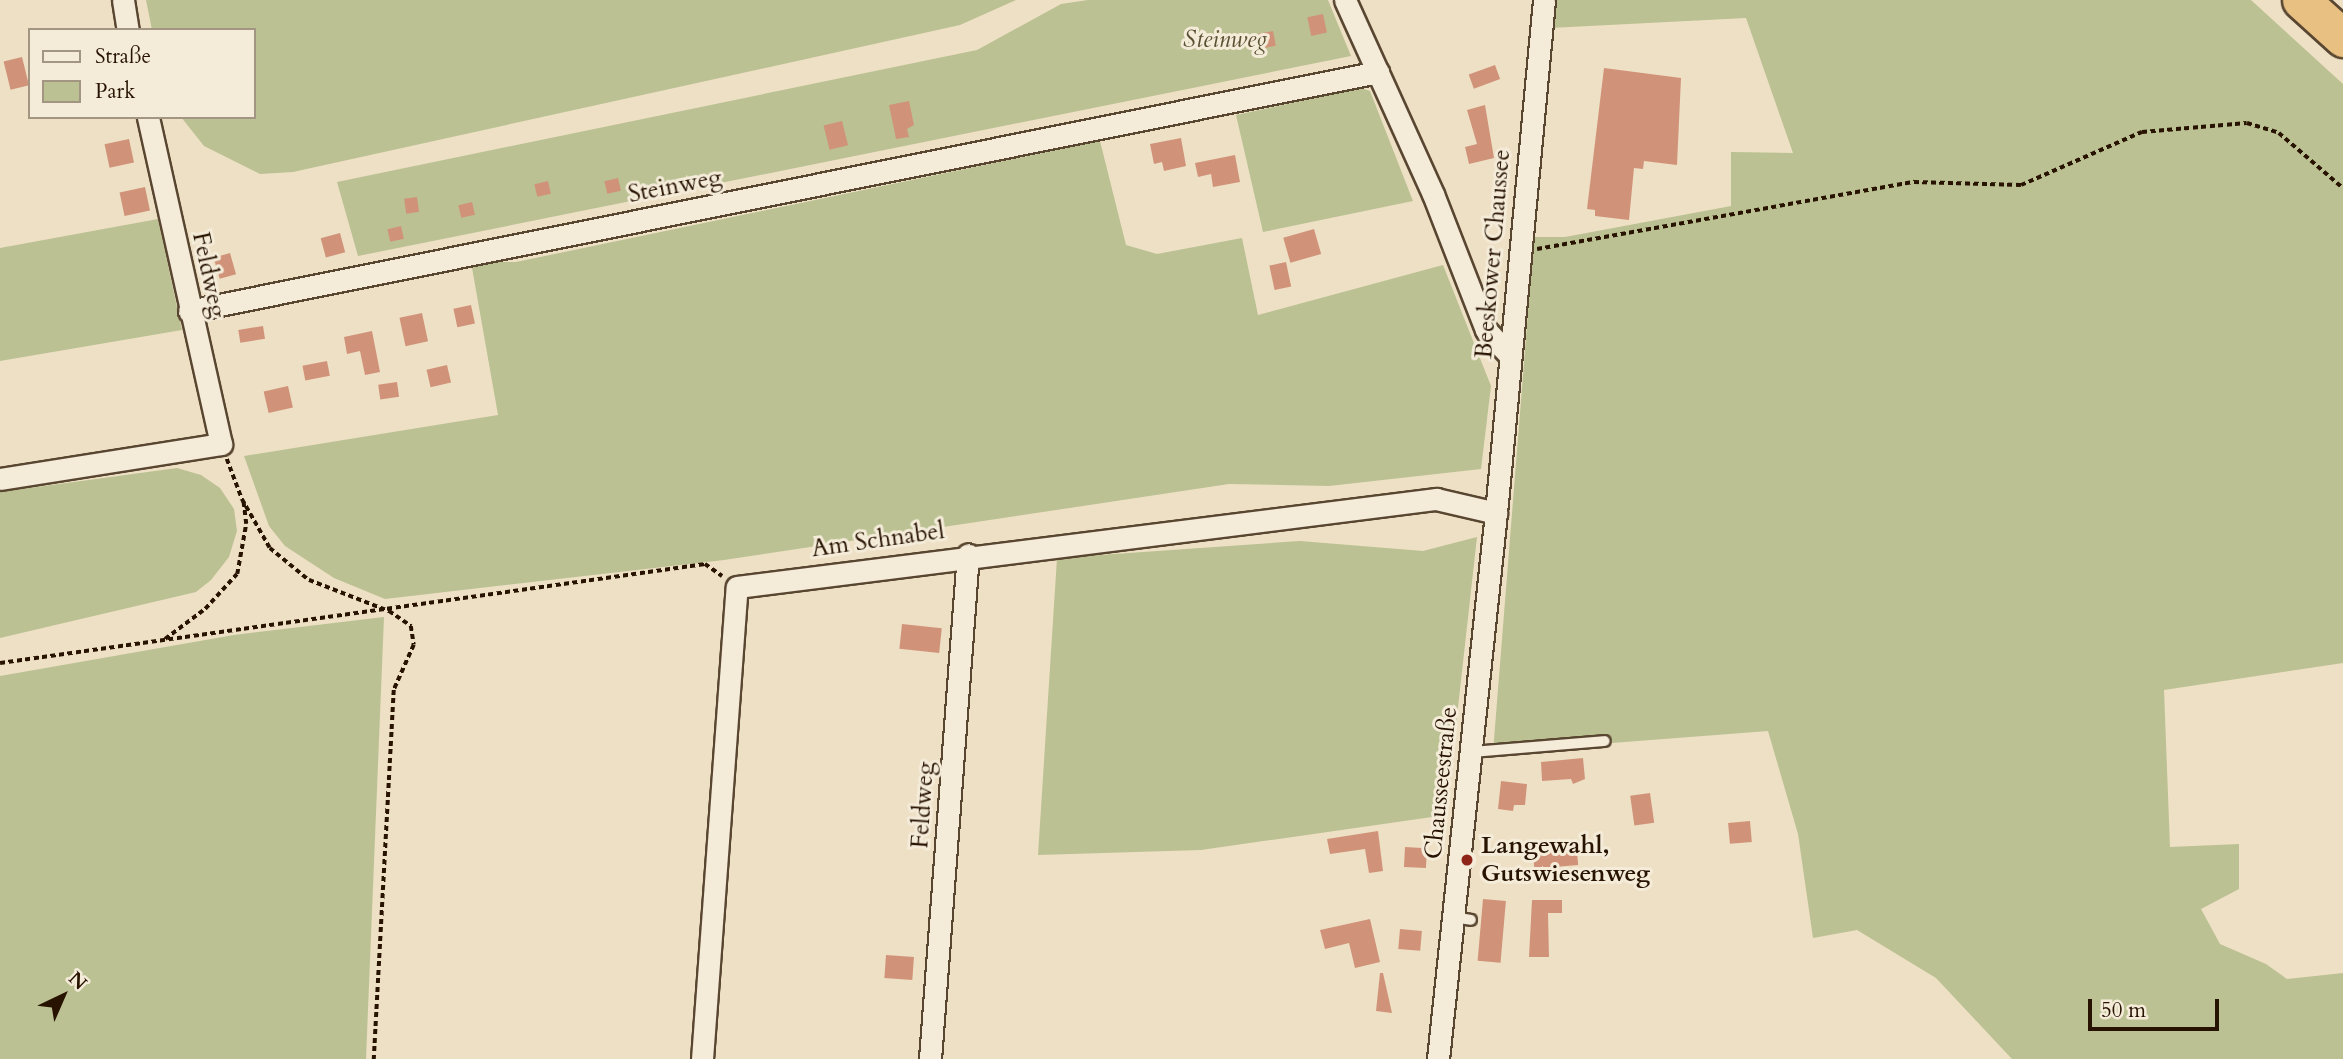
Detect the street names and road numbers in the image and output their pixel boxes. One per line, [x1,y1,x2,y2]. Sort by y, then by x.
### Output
street label: Beeskower Chaussee [1469,148,1517,360]
street label: Steinweg [626,163,724,209]
street label: Feldweg [186,229,232,321]
street label: Am Schnabel [810,516,946,564]
street label: Chausseestraße [1419,705,1463,861]
street label: Feldweg [906,761,940,849]

